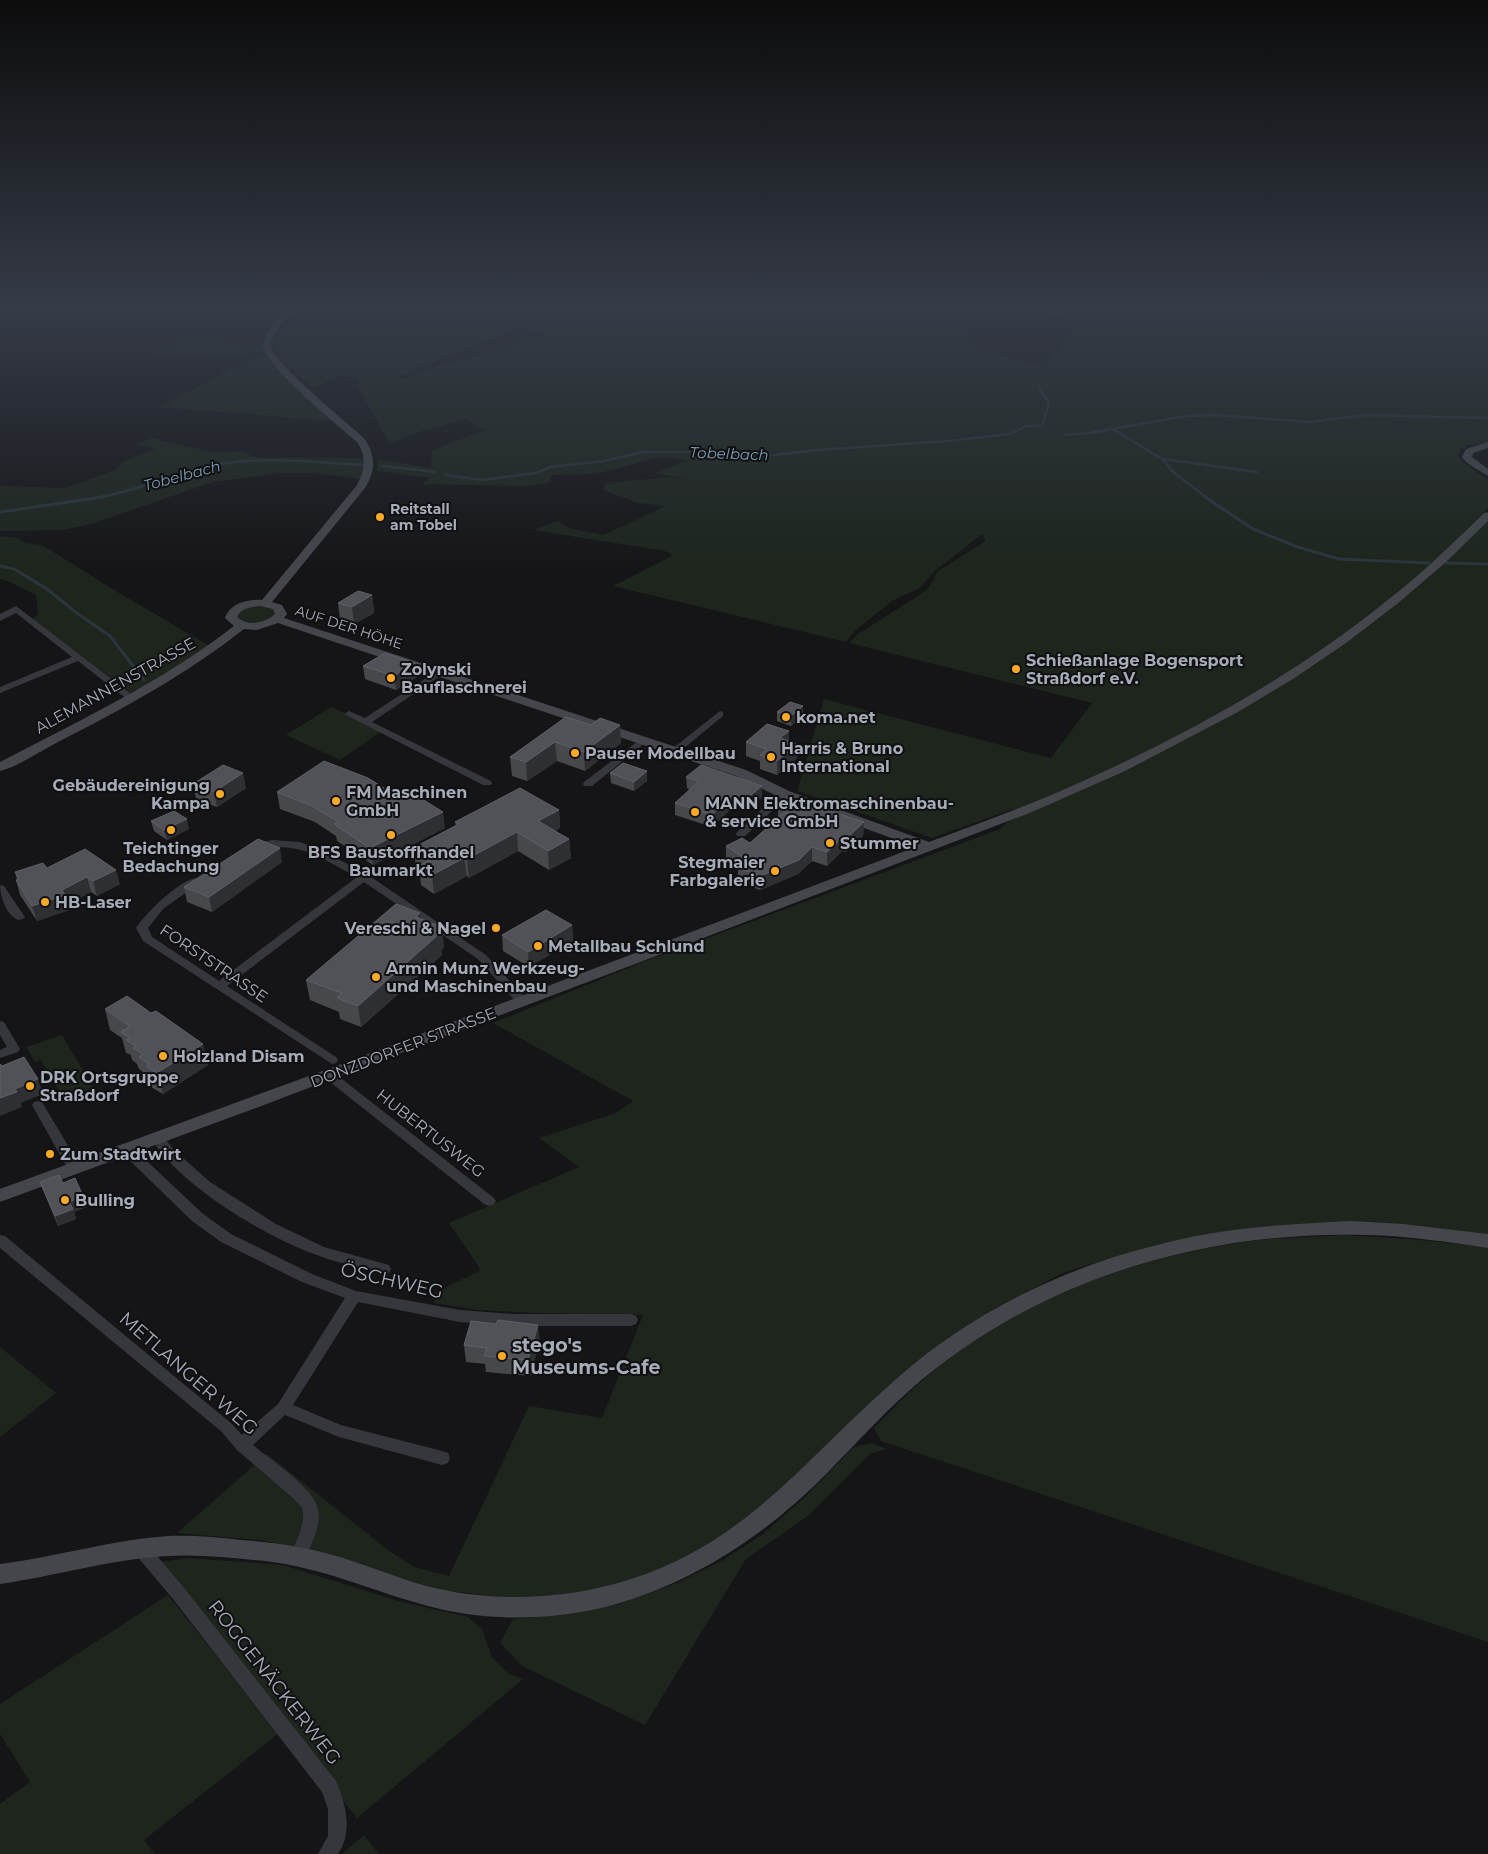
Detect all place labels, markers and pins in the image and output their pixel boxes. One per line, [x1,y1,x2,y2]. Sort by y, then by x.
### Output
place label: Reitstall am Tobel [390,500,457,534]
marker: Reitstall am Tobel [374,511,386,523]
place label: Schießanlage Bogensport Straßdorf e.V. [1026,651,1243,688]
place label: Zolynski Bauflaschnerei [401,660,527,697]
marker: Schießanlage Bogensport Straßdorf e.V. [1010,663,1022,675]
marker: Zolynski Bauflaschnerei [385,672,397,684]
place label: koma.net [796,708,876,727]
marker: koma.net [780,711,792,723]
place label: Harris & Bruno International [781,739,903,776]
place label: Pauser Modellbau [585,744,736,763]
marker: Pauser Modellbau [569,747,581,759]
marker: Harris & Bruno International [765,751,777,763]
place label: Gebäudereinigung Kampa [53,776,210,813]
place label: FM Maschinen GmbH [346,783,467,820]
marker: Gebäudereinigung Kampa [214,788,226,800]
place label: MANN Elektromaschinenbau- & service GmbH [705,794,954,831]
marker: FM Maschinen GmbH [330,795,342,807]
marker: MANN Elektromaschinenbau- & service GmbH [689,806,701,818]
marker: Teichtinger Bedachung [165,824,177,836]
marker: BFS Baustoffhandel Baumarkt [385,829,397,841]
place label: Stummer [840,834,919,853]
marker: Stummer [824,837,836,849]
place label: Teichtinger Bedachung [122,839,220,876]
place label: BFS Baustoffhandel Baumarkt [308,843,474,880]
place label: Stegmaier Farbgalerie [670,853,765,890]
marker: Stegmaier Farbgalerie [769,865,781,877]
place label: HB-Laser [55,893,132,912]
marker: HB-Laser [39,896,51,908]
place label: Vereschi & Nagel [344,919,486,938]
marker: Vereschi & Nagel [490,922,502,934]
place label: Metallbau Schlund [548,937,705,956]
marker: Metallbau Schlund [532,940,544,952]
place label: Armin Munz Werkzeug- und Maschinenbau [385,959,585,996]
marker: Armin Munz Werkzeug- und Maschinenbau [370,971,382,983]
place label: Holzland Disam [173,1047,305,1066]
marker: Holzland Disam [157,1050,169,1062]
place label: DRK Ortsgruppe Straßdorf [40,1068,179,1105]
marker: DRK Ortsgruppe Straßdorf [24,1080,36,1092]
place label: Zum Stadtwirt [60,1145,182,1164]
marker: Zum Stadtwirt [44,1148,56,1160]
place label: Bulling [75,1191,135,1210]
marker: Bulling [59,1194,71,1206]
place label: stego's Museums-Cafe [512,1334,660,1379]
marker: stego's Museums-Cafe [496,1350,508,1362]

